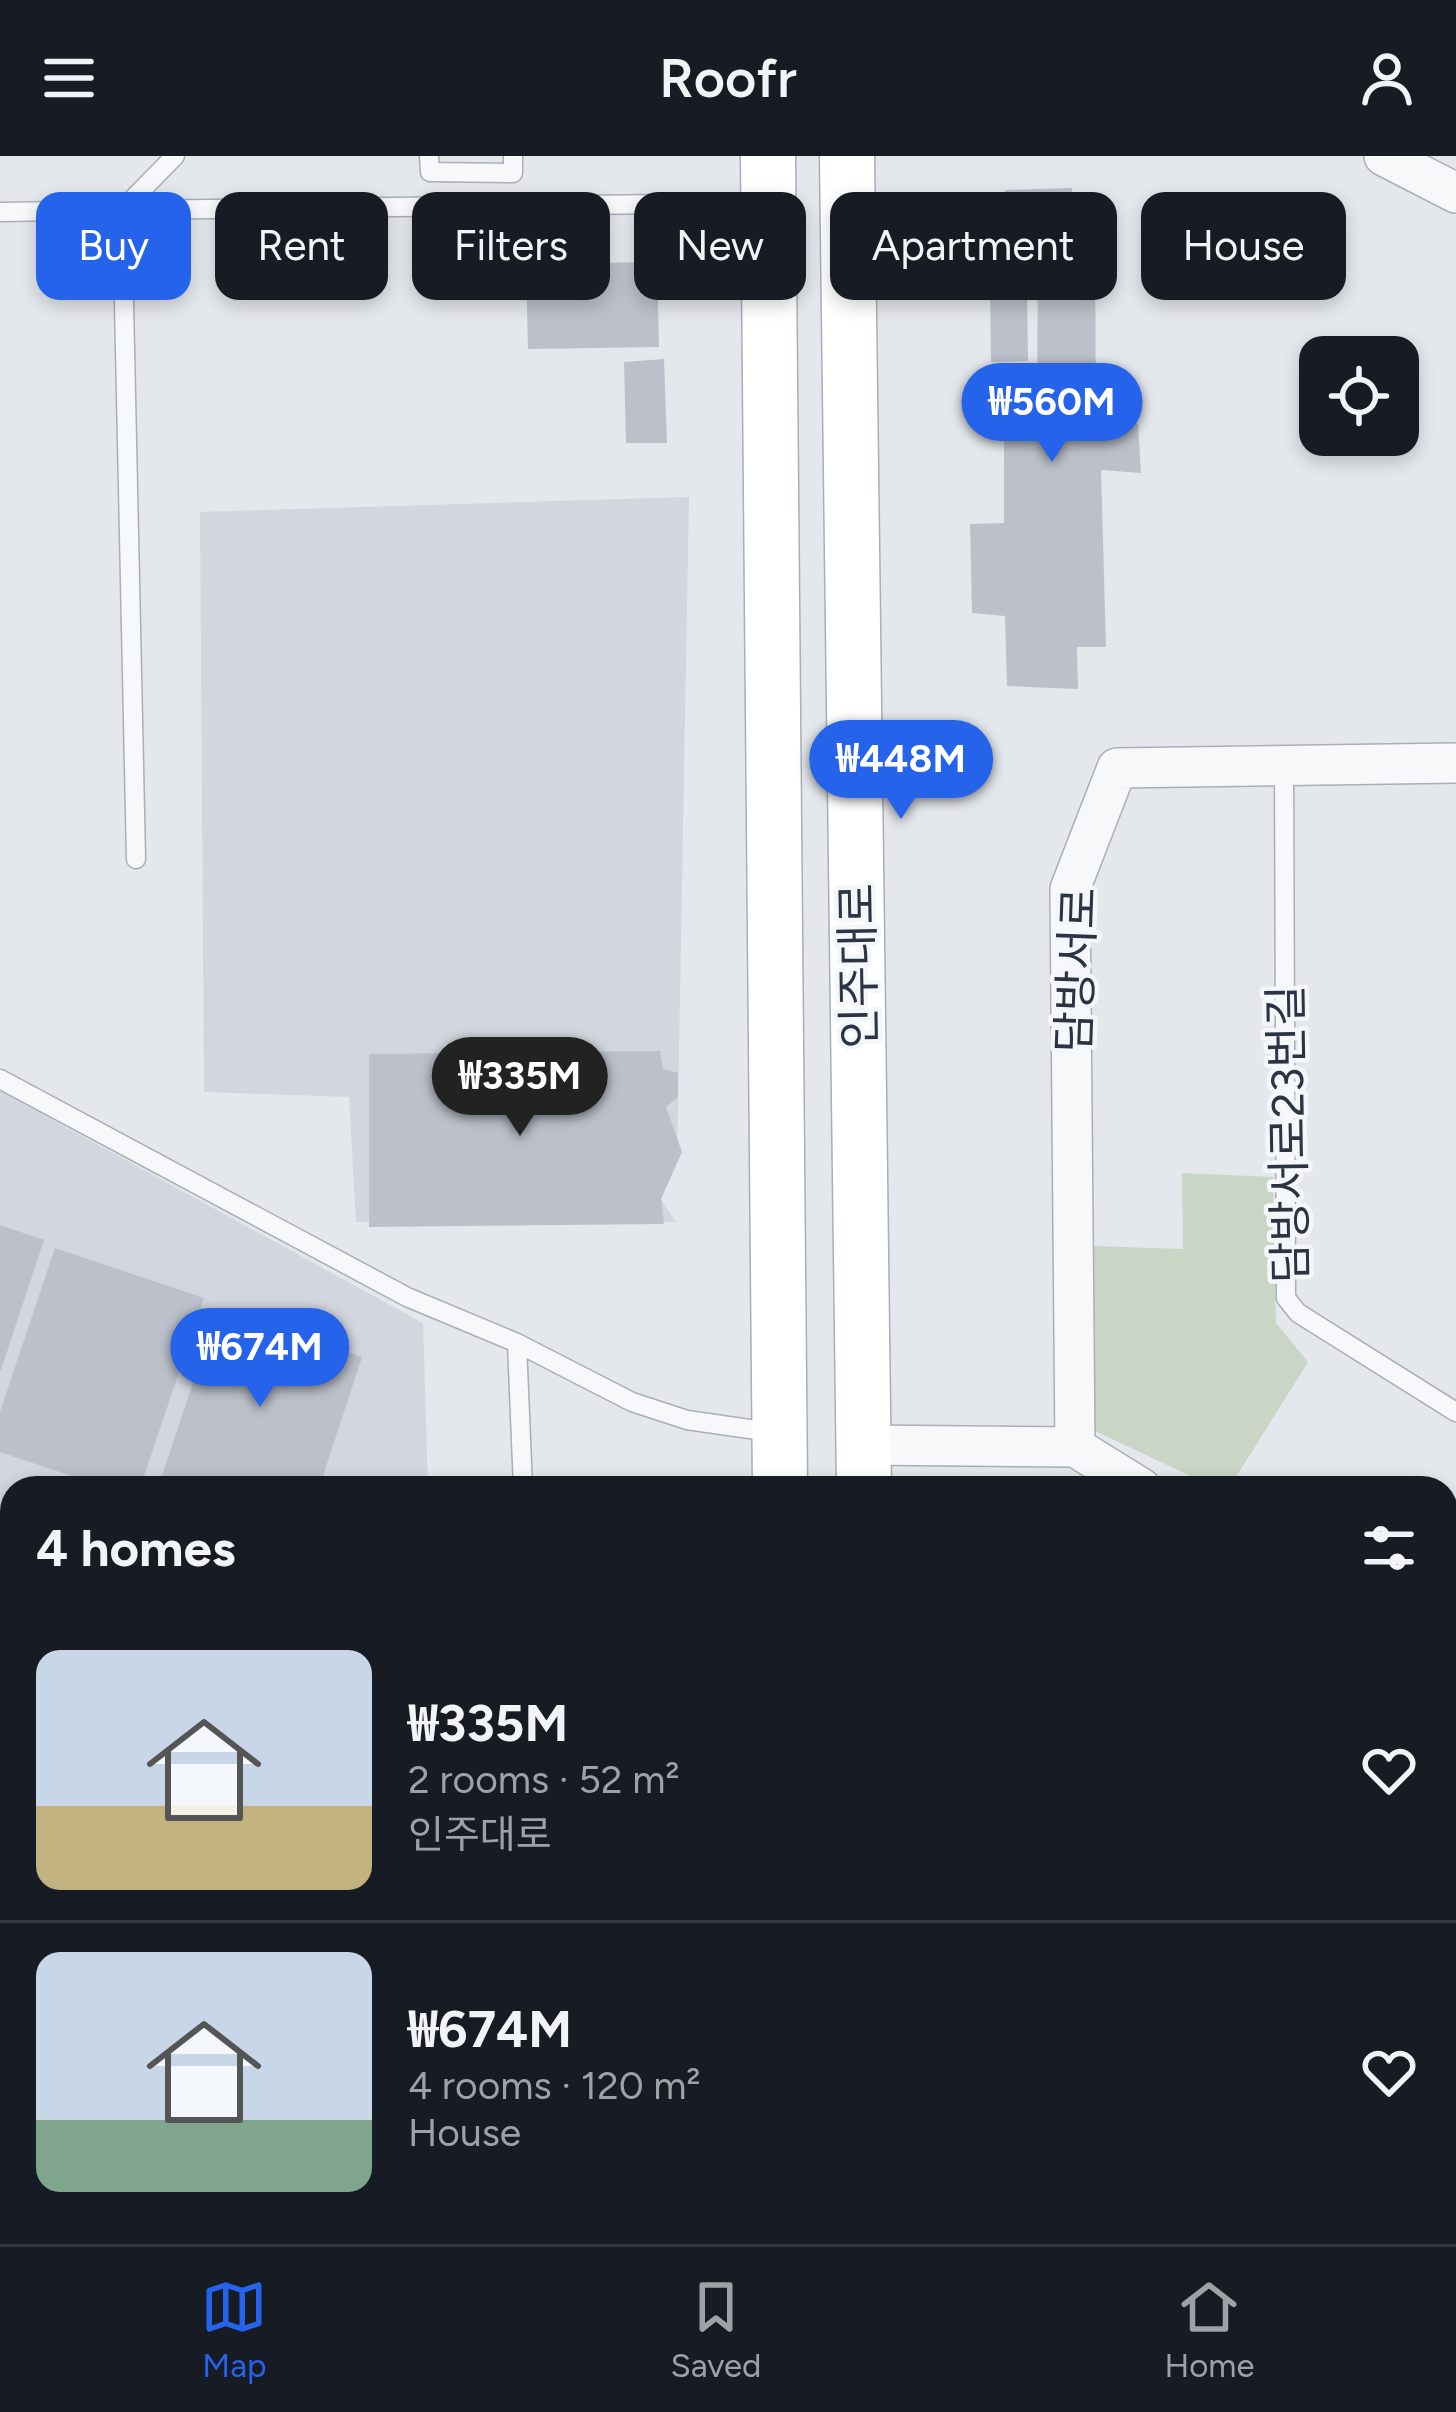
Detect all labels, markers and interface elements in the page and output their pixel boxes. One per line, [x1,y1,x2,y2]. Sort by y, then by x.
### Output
icon: menu [36,45,102,111]
icon: person [1354,45,1420,111]
text: Roofr [659,46,797,111]
chip: Buy [36,192,191,300]
chip: Rent [215,192,388,300]
chip: Filters [412,192,610,300]
chip: New [634,192,806,300]
chip: Apartment [830,192,1117,300]
chip: House [1141,192,1346,300]
map controls [1299,336,1419,456]
button: locate [1299,336,1419,456]
pin: ₩560M [968,363,1136,465]
text: ₩560M [989,378,1115,425]
pin: ₩448M [817,720,985,822]
text: ₩448M [836,735,966,782]
street label: 인주대로 [830,883,886,1049]
street label: 담방서로 [1046,886,1106,1054]
street label: 담방서로23번길 [1258,985,1318,1283]
pin: ₩335M [436,1037,604,1139]
text: ₩335M [459,1052,581,1099]
pin: ₩674M [176,1308,344,1410]
text: ₩674M [197,1323,323,1370]
icon: filters [1356,1515,1422,1581]
text: 4 homes [36,1518,236,1579]
text: ₩335M [408,1693,568,1754]
icon: home [132,1698,276,1842]
icon: heart [1356,1737,1422,1803]
text: 2 rooms · 52 m² [408,1756,680,1803]
text: 인주대로 [408,1811,552,1858]
text: ₩674M [408,1999,572,2060]
icon: home [132,2000,276,2144]
icon: heart [1356,2039,1422,2105]
text: 4 rooms · 120 m² [408,2062,701,2109]
text: House [408,2109,521,2156]
tab: Map [201,2274,267,2385]
tab: Saved [670,2274,761,2385]
tab: Home [1164,2274,1254,2385]

